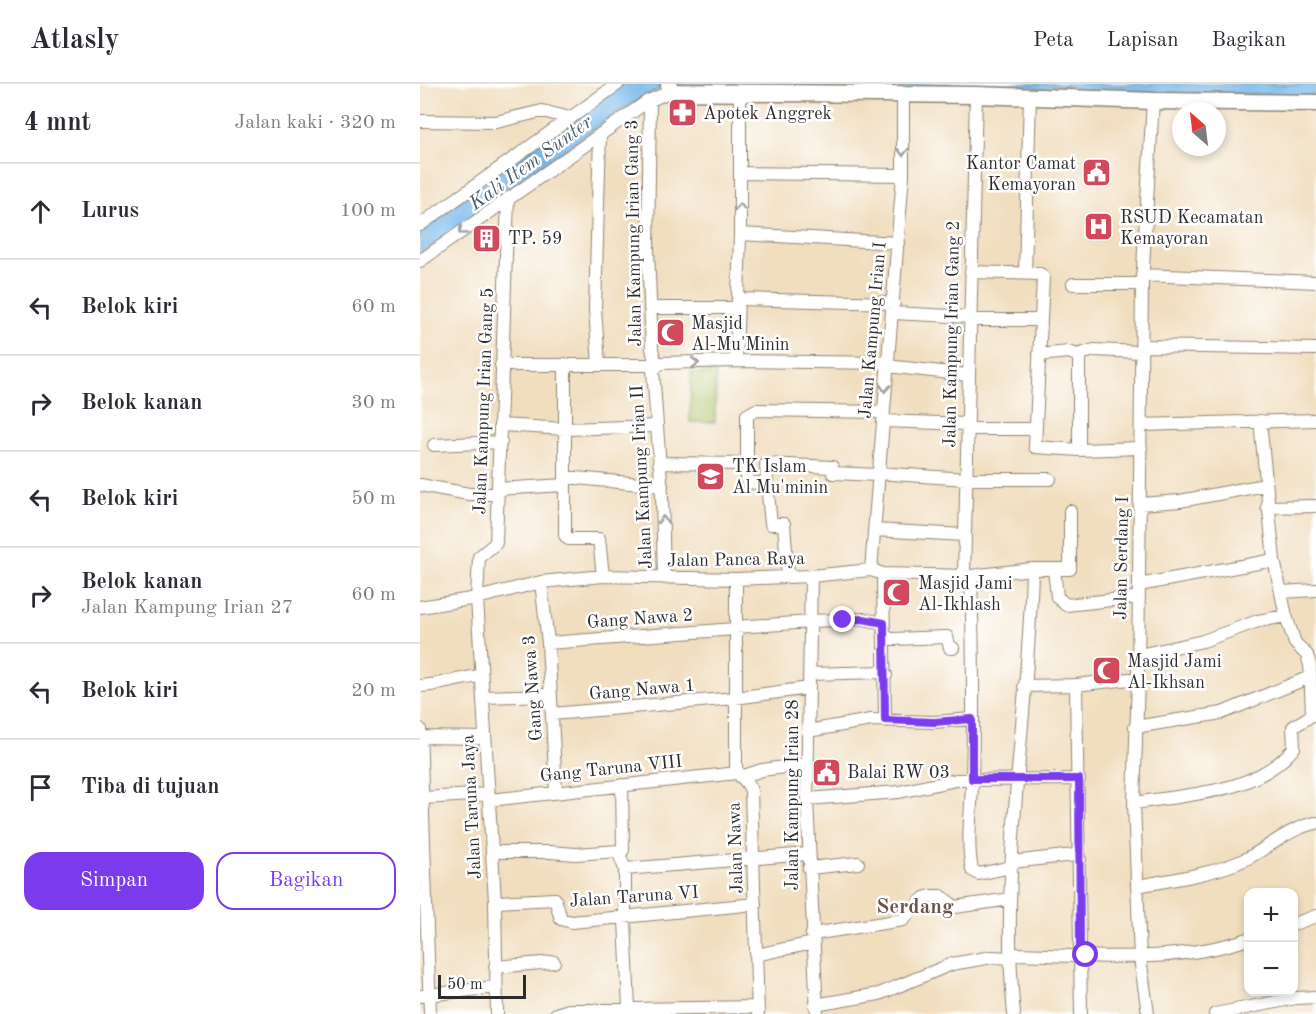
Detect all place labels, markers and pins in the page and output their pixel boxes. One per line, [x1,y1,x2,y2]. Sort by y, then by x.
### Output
pharmacy icon: Apotek Anggrek [666,97,698,129]
place label: Apotek Anggrek [703,105,832,123]
place label: Kantor Camat Kemayoran [966,155,1076,194]
public building icon: Kantor Camat Kemayoran [1081,157,1113,189]
place label: RSUD Kecamatan Kemayoran [1120,209,1264,248]
hospital icon: RSUD Kecamatan Kemayoran [1083,211,1115,243]
building icon: TP. 59 [471,222,503,254]
place label: TP. 59 [508,230,562,248]
place label: Masjid Al-Mu'Minin [691,315,790,354]
mosque icon: Masjid Al-Mu'Minin [654,317,686,349]
place label: TK Islam Al Mu'minin [732,458,828,497]
school or university icon: TK Islam Al Mu'minin [695,460,727,492]
place label: Masjid Jami Al-Ikhlash [918,575,1013,614]
mosque icon: Masjid Jami Al-Ikhlash [881,577,913,609]
place label: Masjid Jami Al-Ikhsan [1127,653,1222,692]
mosque icon: Masjid Jami Al-Ikhsan [1090,655,1122,687]
public building icon: Balai RW 03 [810,756,842,788]
place label: Balai RW 03 [847,764,950,782]

